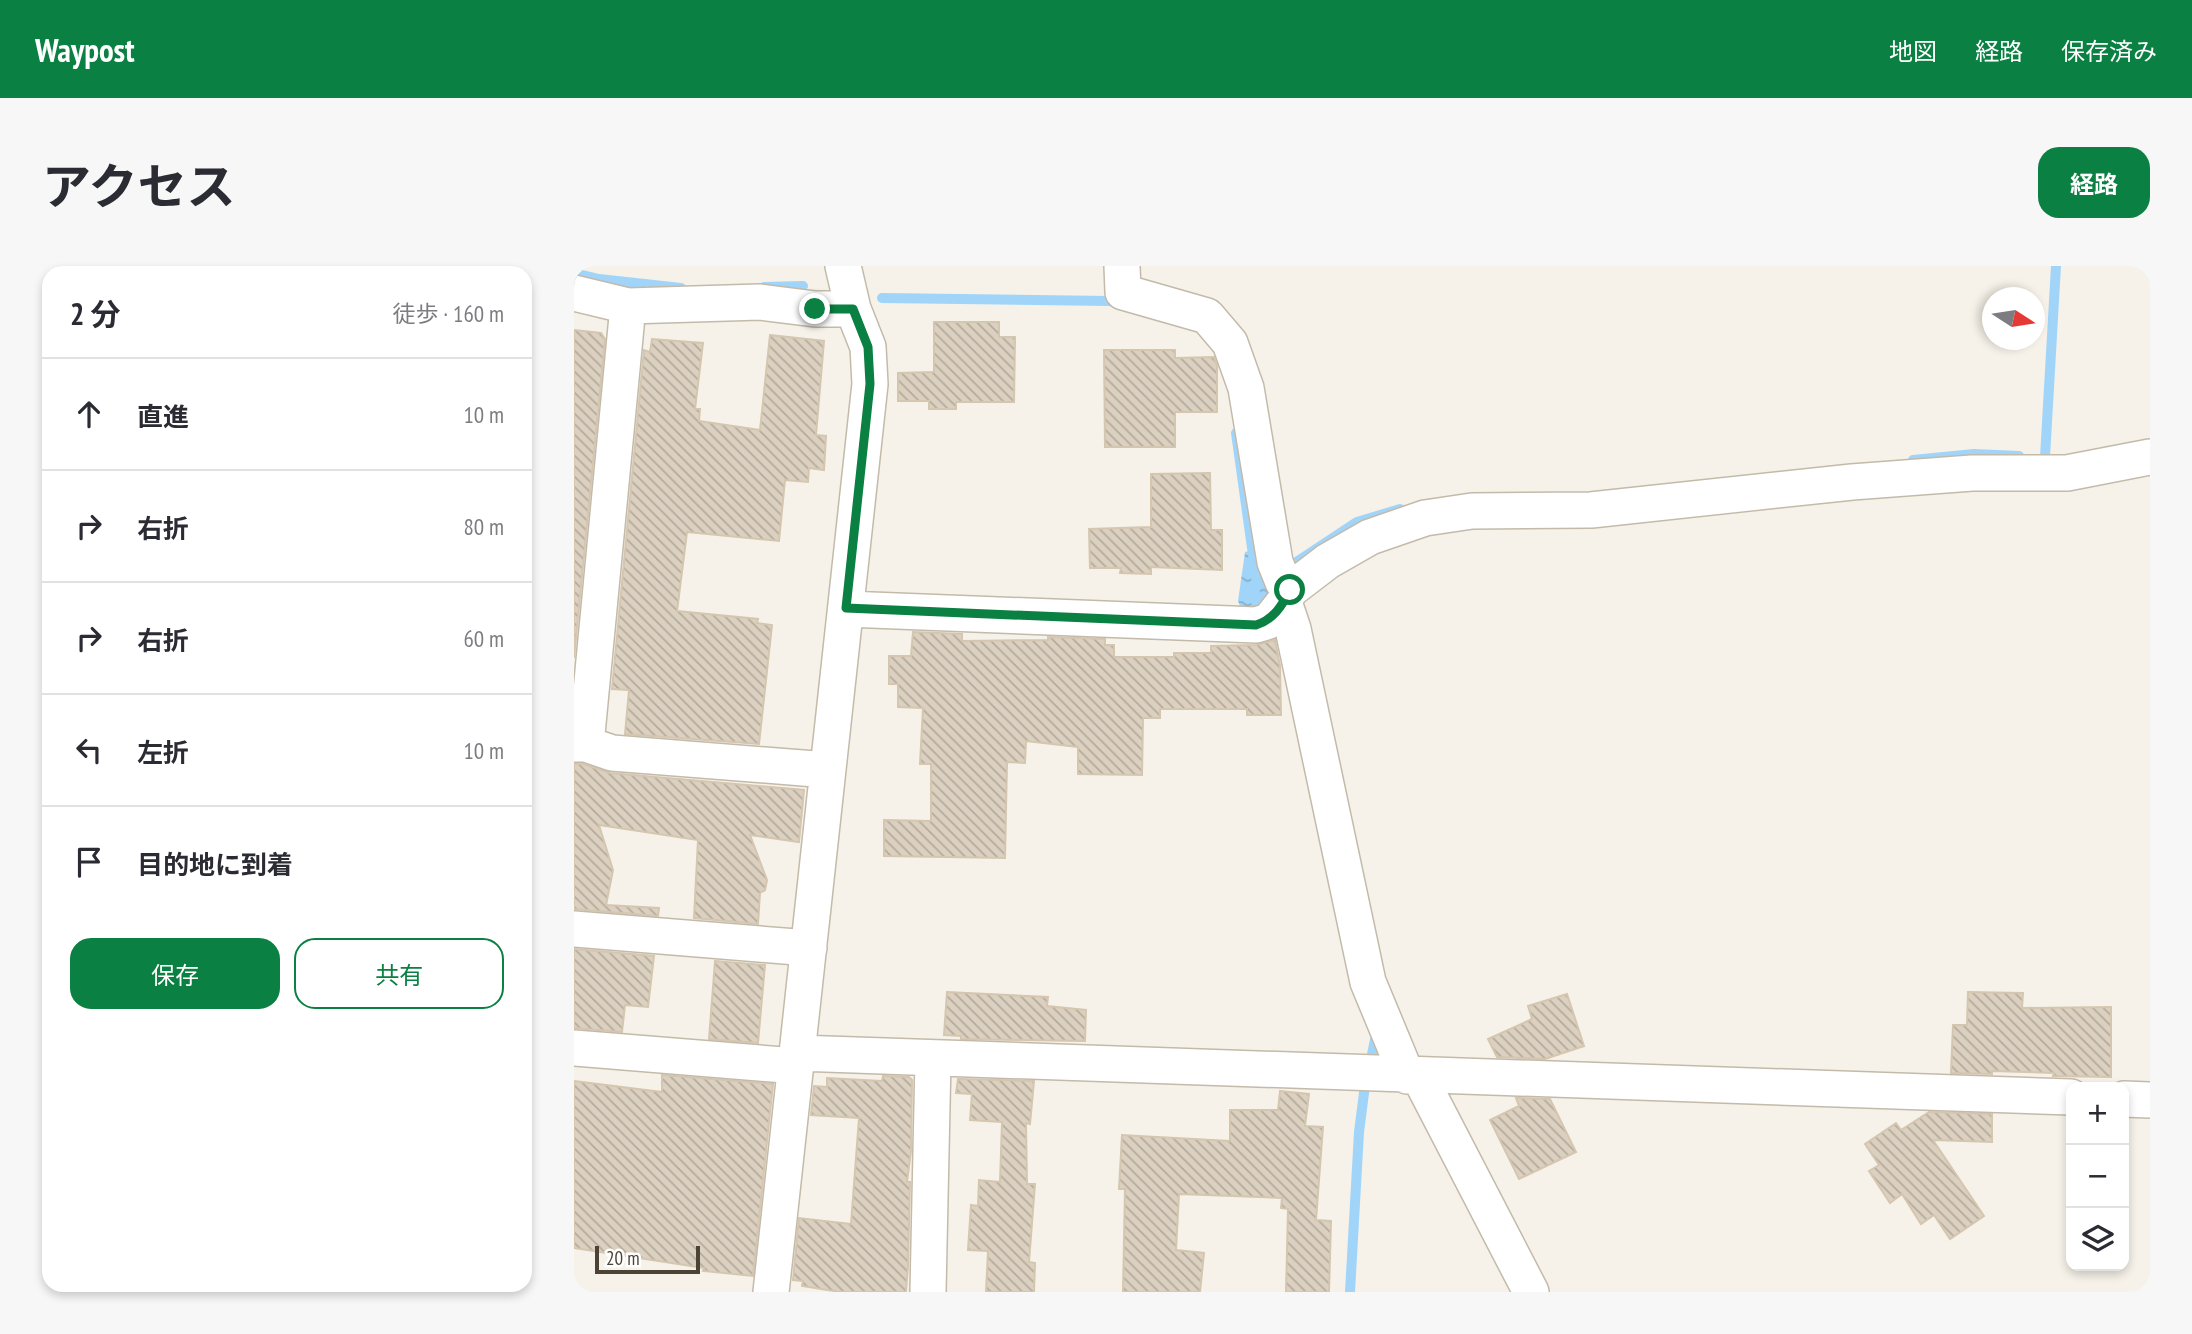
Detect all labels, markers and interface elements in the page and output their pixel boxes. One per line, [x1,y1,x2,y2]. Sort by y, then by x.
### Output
text: Waypost [35,28,135,71]
text: 地図 [1889,36,1937,67]
text: 経路 [1975,36,2023,67]
text: 保存済み [2061,36,2157,67]
button: 経路 [2038,147,2150,218]
text: アクセス [42,154,236,218]
north arrow [1982,287,2045,350]
route end [799,293,830,324]
text: 2 分 [70,294,121,333]
text: 徒歩 · 160 m [392,299,504,328]
icon: ahead [70,395,108,433]
text: 直進 [137,400,189,433]
text: 10 m [463,400,504,429]
icon: right [70,507,108,545]
text: 右折 [137,512,189,545]
text: 80 m [463,512,504,541]
route start [1274,574,1305,605]
icon: right [70,619,108,657]
text: 右折 [137,624,189,657]
text: 60 m [463,624,504,653]
icon: left [70,731,108,769]
text: 左折 [137,736,189,769]
text: 10 m [463,736,504,765]
icon: arrive [70,843,108,881]
text: 目的地に到着 [137,848,293,881]
button: 保存 [70,938,280,1009]
button: 共有 [294,938,504,1009]
map controls [2066,1082,2129,1271]
button: + [2066,1082,2129,1145]
button: − [2066,1145,2129,1208]
button: layers [2066,1208,2129,1271]
scale bar [595,1243,700,1275]
text: 20 m [606,1246,640,1270]

